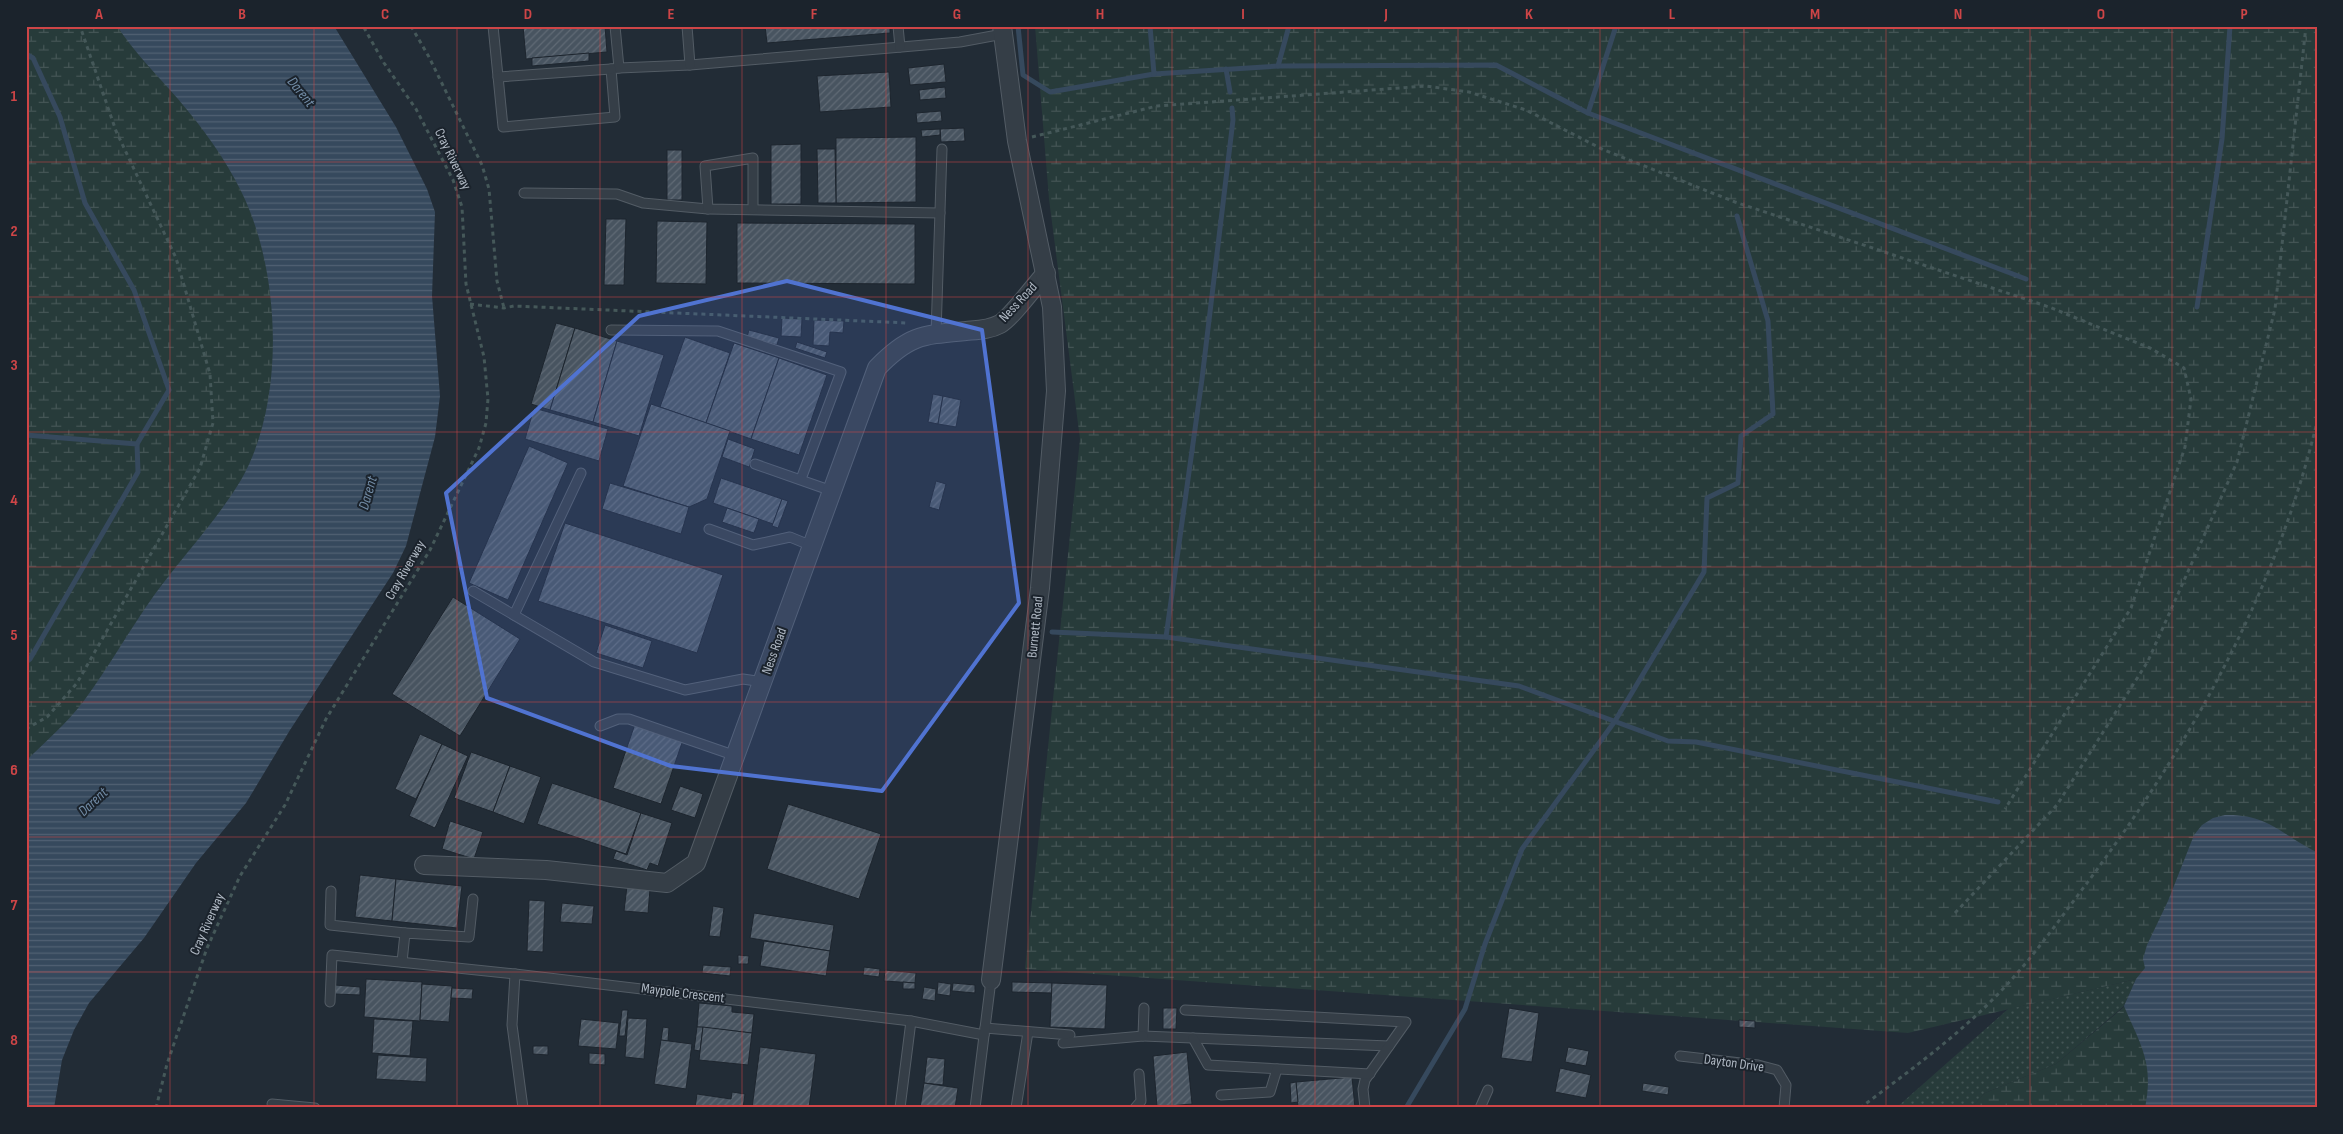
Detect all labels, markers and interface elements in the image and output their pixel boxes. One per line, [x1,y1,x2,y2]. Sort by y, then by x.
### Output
text: A [94,5,103,24]
text: B [238,5,246,24]
text: C [381,5,389,24]
text: D [524,5,532,24]
text: E [668,5,675,24]
text: F [811,5,818,24]
text: G [953,5,961,24]
text: H [1096,5,1104,24]
text: I [1241,5,1245,24]
text: J [1383,5,1388,24]
text: K [1525,5,1533,24]
text: L [1669,5,1676,24]
text: M [1810,5,1820,24]
text: N [1954,5,1962,24]
text: O [2097,5,2105,24]
text: P [2240,5,2248,24]
water label: Darent [283,73,319,112]
text: 1 [11,87,18,106]
street label: Cray Riverway [431,126,475,193]
text: 2 [10,222,18,241]
street label: Ness Road [995,278,1041,325]
text: 3 [10,356,18,375]
water label: Darent [354,474,382,512]
text: 4 [10,491,18,510]
street label: Cray Riverway [381,537,429,603]
street label: Burnett Road [1023,595,1047,659]
street label: Ness Road [758,625,790,677]
text: 5 [10,626,18,645]
text: 6 [10,761,18,780]
water label: Darent [74,783,112,821]
street label: Cray Riverway [186,890,228,958]
text: 7 [11,896,18,915]
street label: Maypole Crescent [640,979,726,1007]
text: 8 [10,1031,18,1050]
street label: Dayton Drive [1703,1050,1765,1076]

